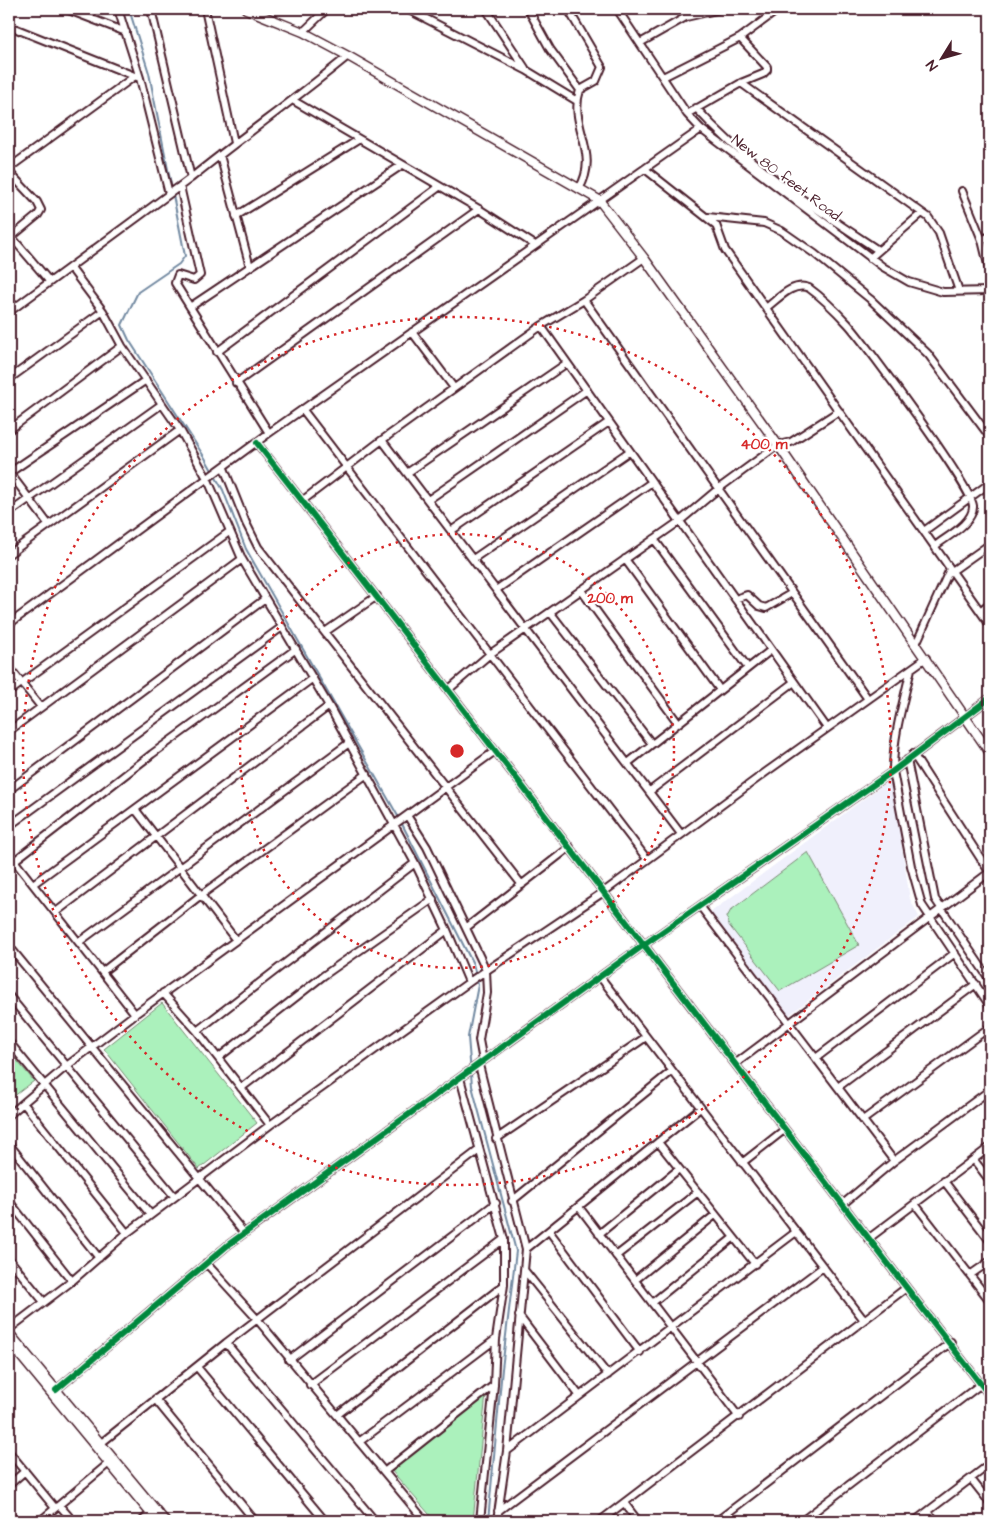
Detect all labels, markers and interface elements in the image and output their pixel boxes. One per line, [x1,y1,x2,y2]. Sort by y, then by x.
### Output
north arrow [916,32,966,82]
text: N [922,56,943,75]
street label: New 80 feet Road [727,130,845,226]
text: 400 m [741,434,788,455]
text: 200 m [586,588,633,609]
centre of rings [448,742,466,760]

